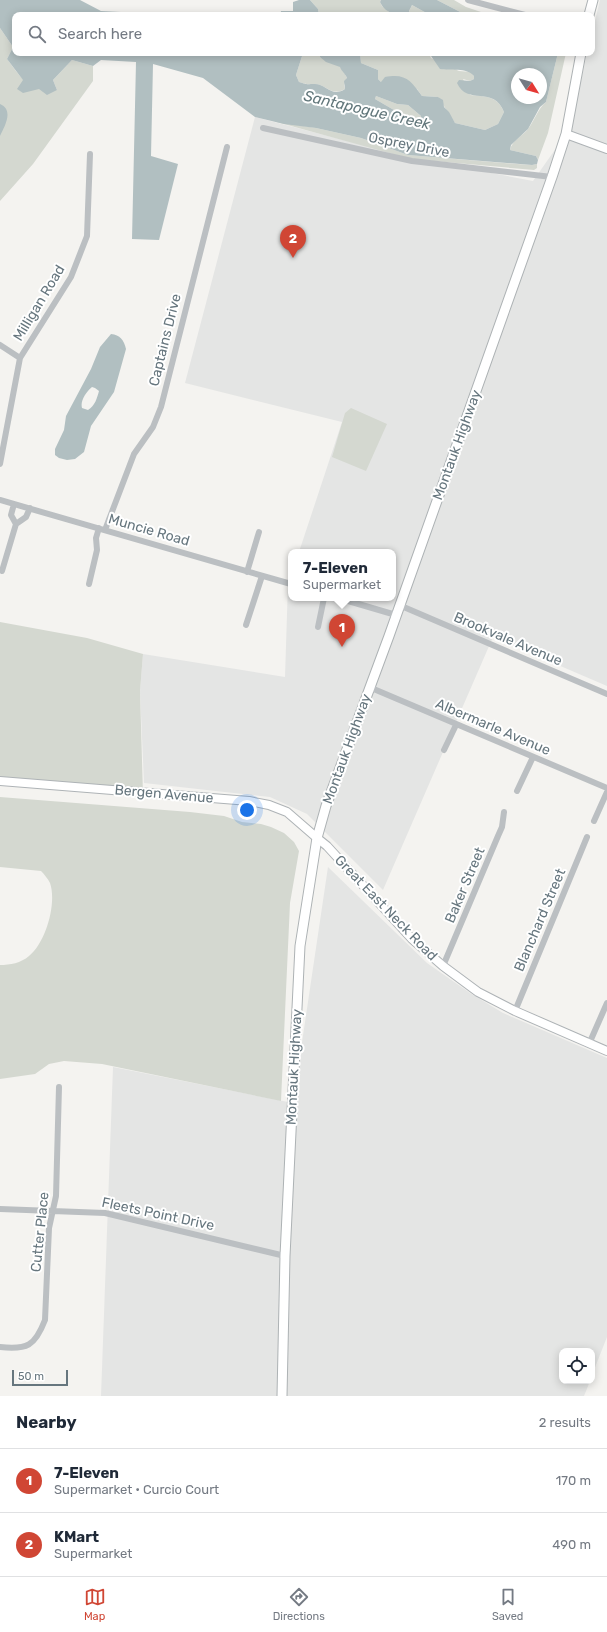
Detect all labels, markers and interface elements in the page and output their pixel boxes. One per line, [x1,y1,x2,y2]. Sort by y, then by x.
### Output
search box [12,12,595,56]
icon: search [26,23,48,45]
text: Search here [58,25,142,43]
north arrow [511,68,547,104]
water label: Santapogue Creek [302,87,432,133]
street label: Osprey Drive [367,129,451,161]
pin: 2 [280,225,306,258]
street label: Milligan Road [10,262,68,344]
street label: Captains Drive [145,292,185,388]
street label: Montauk Highway [429,387,485,502]
street label: Muncie Road [106,510,192,550]
popup [288,549,396,601]
text: 7-Eleven [303,559,368,577]
text: Supermarket [303,577,381,592]
street label: Brookvale Avenue [451,608,565,670]
pin: 1 [329,614,355,647]
street label: Montauk Highway [319,691,375,806]
street label: Albermarle Avenue [433,695,553,759]
street label: Bergen Avenue [114,781,214,807]
your location [237,800,257,820]
street label: Baker Street [441,844,489,925]
street label: Great East Neck Road [331,852,441,964]
street label: Blanchard Street [511,865,570,974]
street label: Montauk Highway [282,1008,306,1125]
street label: Cutter Place [27,1191,53,1273]
street label: Fleets Point Drive [100,1194,216,1234]
map controls [559,1348,595,1384]
button: locate [559,1348,595,1384]
scale bar [12,1368,68,1387]
text: 50 m [18,1370,44,1383]
text: Nearby [16,1412,77,1432]
text: 2 results [539,1415,591,1430]
text: 7-Eleven [54,1464,119,1482]
text: 1 [26,1473,32,1488]
text: 170 m [556,1473,591,1488]
text: Supermarket · Curcio Court [54,1482,219,1497]
text: KMart [54,1528,99,1546]
text: 2 [25,1537,33,1552]
text: 490 m [552,1537,591,1552]
text: Supermarket [54,1546,132,1561]
tab: Map [84,1586,106,1623]
tab: Directions [273,1586,325,1623]
tab: Saved [492,1586,523,1623]

